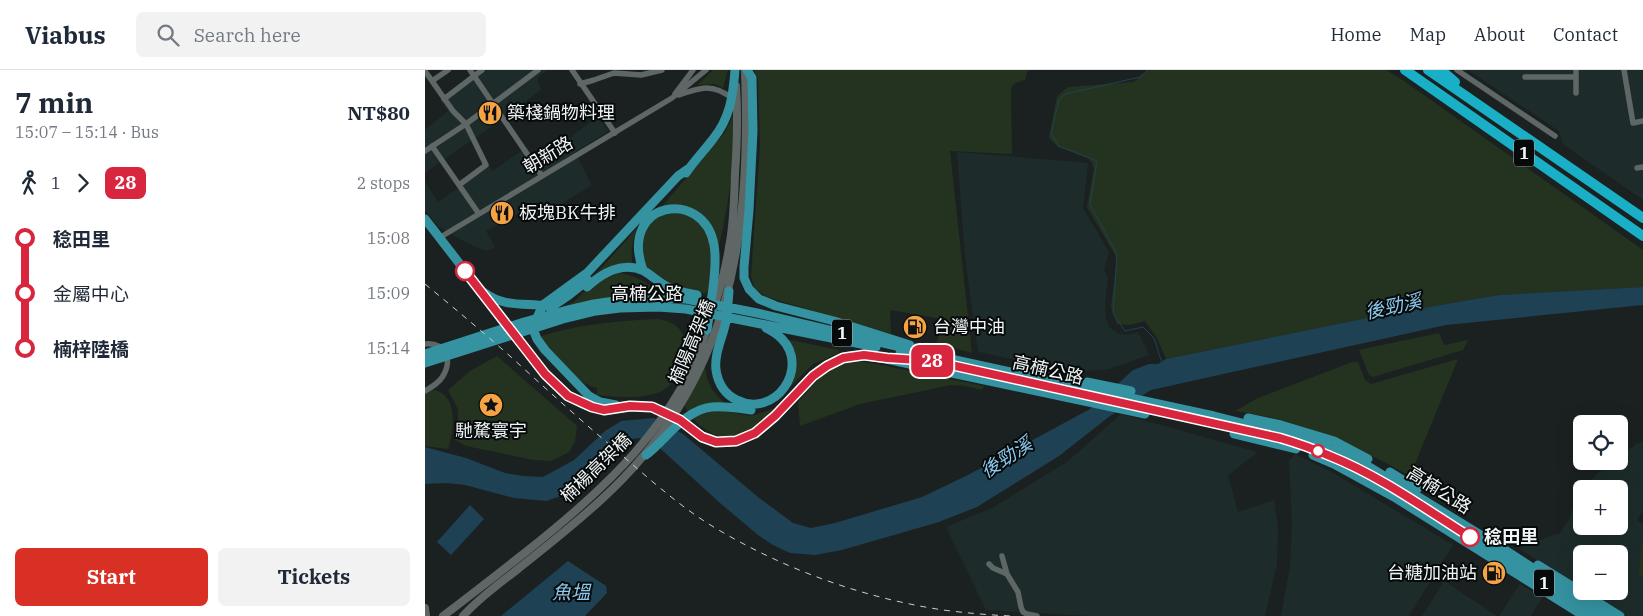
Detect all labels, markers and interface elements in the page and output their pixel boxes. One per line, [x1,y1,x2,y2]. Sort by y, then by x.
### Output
search box [136,12,486,57]
text: Viabus [25,19,106,51]
icon: search [154,21,182,49]
text: Search here [194,23,301,47]
text: Home [1330,23,1382,46]
text: Map [1410,23,1446,46]
text: About [1474,23,1525,46]
text: Contact [1553,23,1618,46]
text: 7 min [15,84,93,121]
restaurant icon: 築棧鍋物料理 [477,100,503,126]
text: NT$80 [347,101,410,125]
place label: 築棧鍋物料理 [507,101,615,124]
text: 15:07 – 15:14 · Bus [15,122,159,142]
street label: 朝新路 [519,131,577,178]
road number: 1 [1514,140,1534,166]
icon: walk [15,169,43,197]
icon: forward [69,169,97,197]
text: 28 [115,171,136,194]
text: 1 [51,173,61,193]
text: 2 stops [357,173,410,193]
restaurant icon: 板塊BK牛排 [489,200,515,226]
place label: 板塊BK牛排 [519,201,616,224]
text: 稔田里 [53,227,110,251]
text: 15:08 [367,228,410,248]
unlabelled marker [455,261,475,281]
text: 金屬中心 [53,282,129,306]
street label: 高楠公路 [611,282,683,305]
text: 15:09 [367,283,410,303]
water label: 後勁溪 [1363,288,1426,324]
street label: 楠陽高架橋 [663,296,720,388]
fuel station icon: 台灣中油 [902,314,928,340]
place label: 台灣中油 [933,315,1005,338]
road number: 1 [832,320,852,346]
text: 楠梓陸橋 [53,337,129,361]
text: 15:14 [367,338,410,358]
line badge: 28 [909,345,955,377]
text: 28 [921,349,943,372]
street label: 高楠公路 [1010,350,1086,389]
place icon: 馳騖寰宇 [478,392,504,418]
map controls [1573,415,1628,600]
button: locate [1573,415,1628,470]
place label: 馳騖寰宇 [455,419,527,442]
street label: 楠楊高架橋 [555,428,636,507]
water label: 後勁溪 [976,430,1039,483]
unlabelled marker [1311,444,1325,458]
street label: 高楠公路 [1403,461,1476,518]
button: + [1573,480,1628,535]
place label: 稔田里 [1484,525,1538,548]
marker: 稔田里 [1460,527,1480,547]
button: − [1573,545,1628,600]
button: Start [15,548,208,606]
button: Tickets [218,548,410,606]
fuel station icon: 台糖加油站 [1481,560,1507,586]
place label: 台糖加油站 [1387,561,1477,584]
road number: 1 [1534,569,1554,596]
water label: 魚塭 [552,580,592,604]

